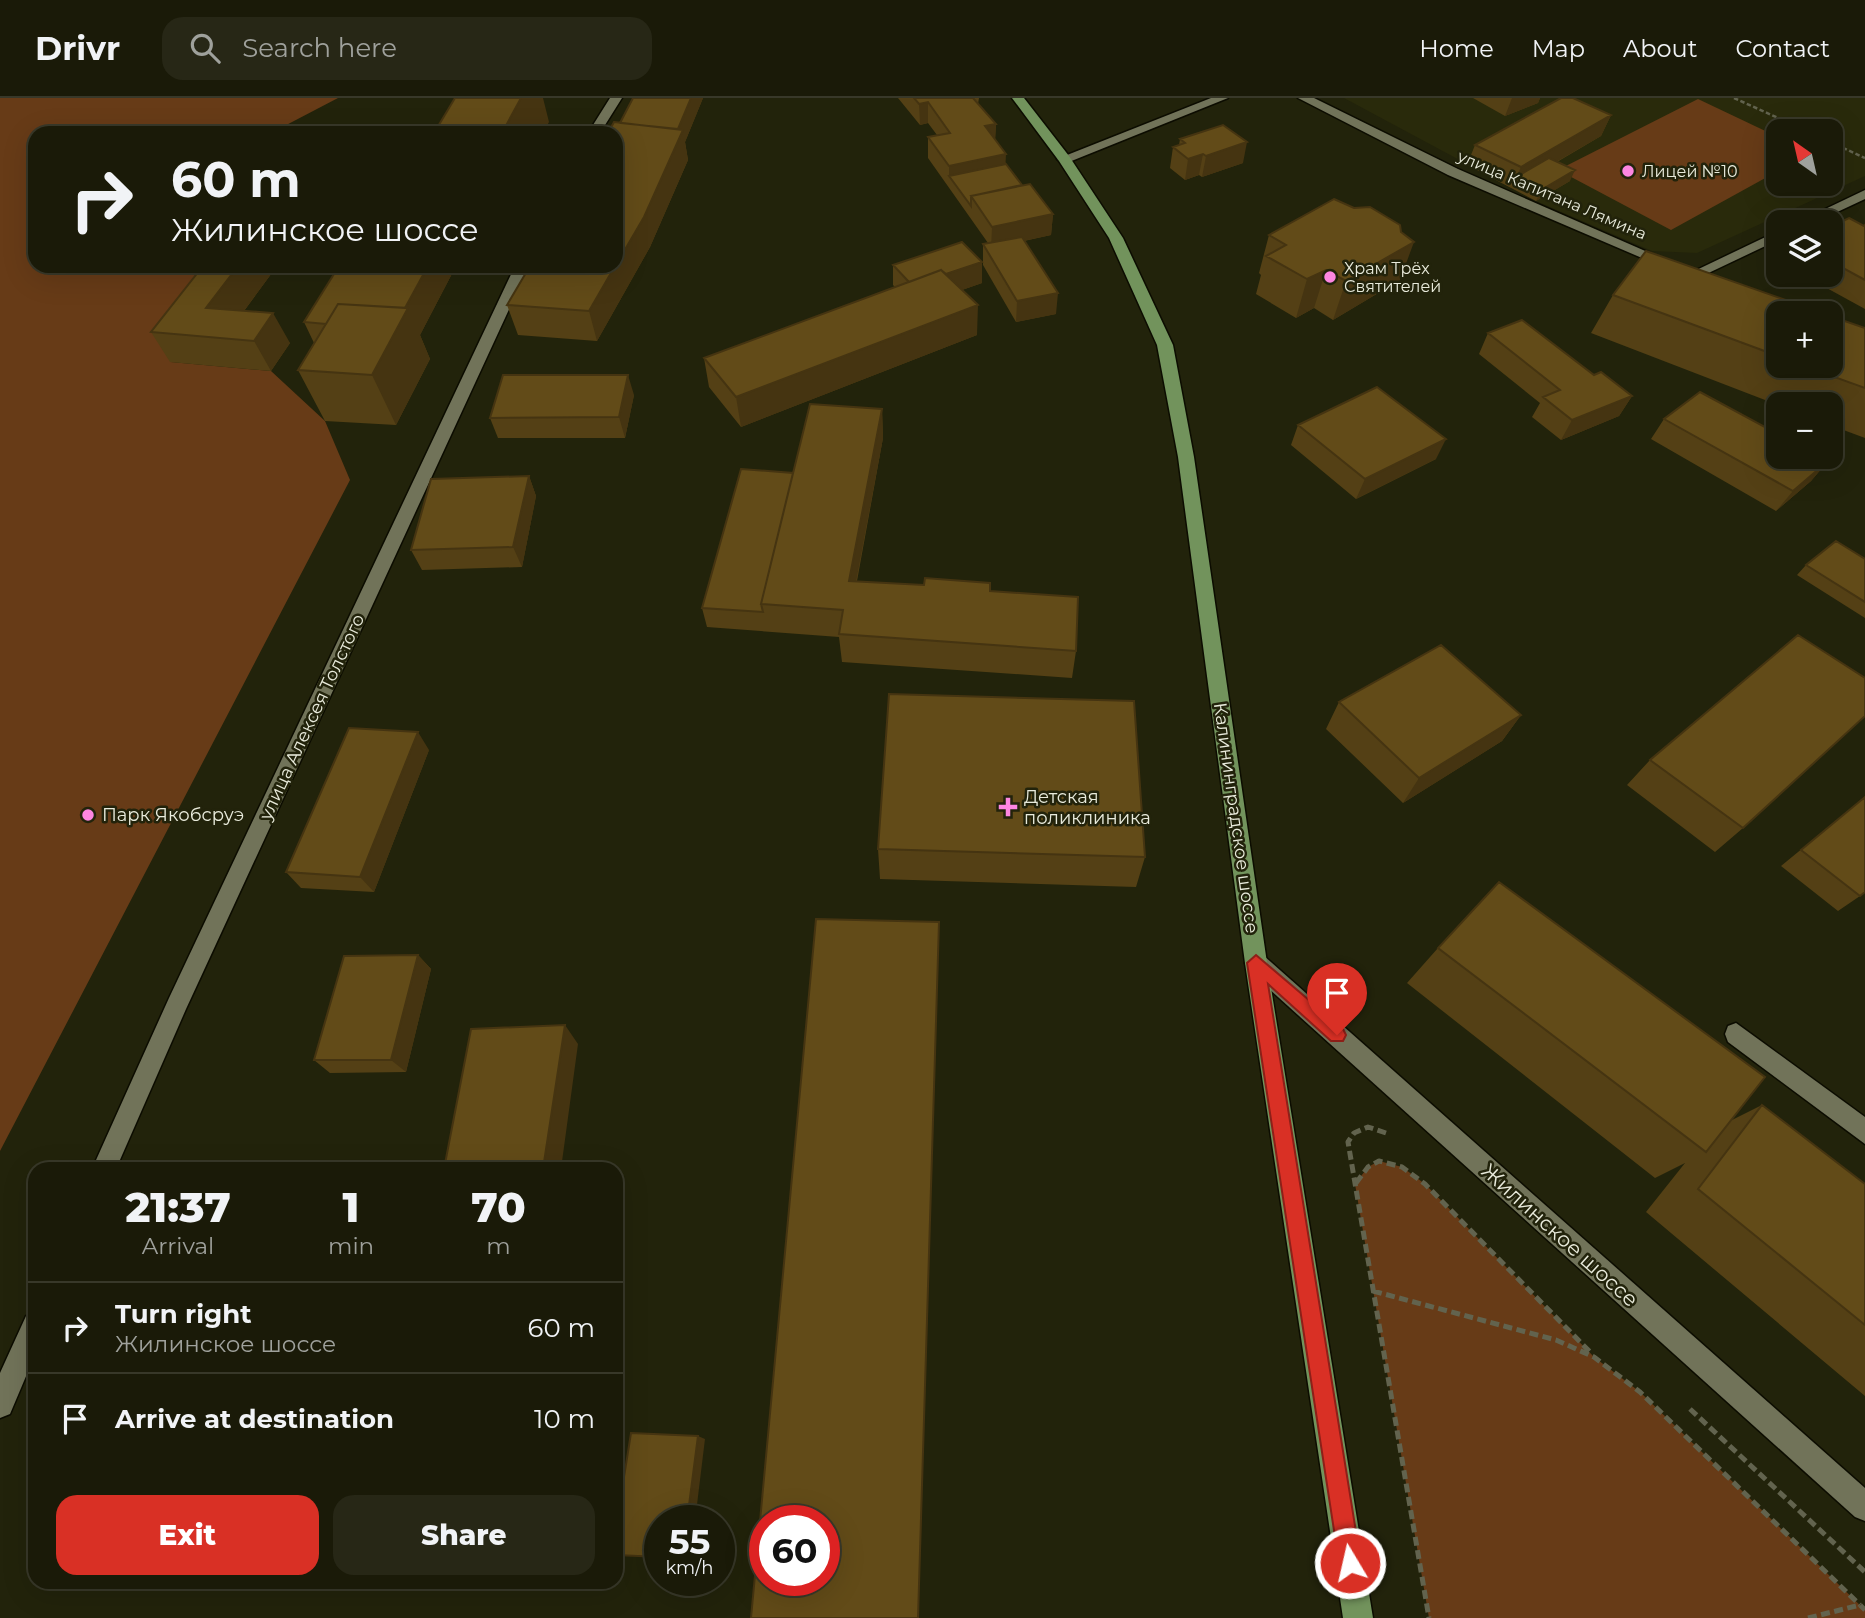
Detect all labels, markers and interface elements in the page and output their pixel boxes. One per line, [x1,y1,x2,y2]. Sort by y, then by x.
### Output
search box [162,17,652,80]
text: Drivr [35,28,120,68]
icon: search [186,29,224,67]
text: Search here [242,32,397,64]
text: Home [1419,34,1494,63]
text: Map [1532,34,1585,63]
text: About [1623,34,1697,63]
text: Contact [1735,34,1830,63]
north arrow [1766,119,1843,196]
map controls [1766,119,1843,469]
street label: улица Капитана Лямина [1454,146,1649,244]
text: 60 m [171,150,301,209]
icon: right [56,154,147,245]
place label: Лицей №10 [1642,162,1738,181]
marker: Лицей №10 [1620,163,1636,179]
text: Жилинское шоссе [171,210,479,249]
button: layers [1766,210,1843,287]
place label: Храм Трёх Святителей [1344,259,1441,296]
marker: Храм Трёх Святителей [1322,269,1338,285]
button: + [1766,301,1843,378]
button: − [1766,392,1843,469]
street label: улица Алексея Толстого [254,610,369,824]
street label: Калининградское шоссе [1209,701,1263,935]
place label: Детская поликлиника [1024,786,1151,829]
marker: Детская поликлиника [998,797,1018,817]
place label: Парк Якобсруэ [102,804,244,826]
marker: Парк Якобсруэ [80,807,96,823]
pin [1307,963,1367,1035]
icon: arrive [1318,974,1356,1012]
street label: Жилинское шоссе [1477,1158,1643,1312]
text: 21:37 [125,1181,231,1233]
text: 1 [343,1181,360,1233]
text: 70 [471,1181,526,1233]
text: Arrival [142,1232,214,1260]
text: min [328,1232,374,1260]
text: m [486,1232,511,1260]
text: Turn right [115,1298,251,1330]
icon: right [56,1309,94,1347]
text: 60 m [528,1312,595,1344]
text: Жилинское шоссе [115,1330,336,1358]
icon: arrive [56,1400,94,1438]
text: Arrive at destination [115,1403,394,1435]
text: 10 m [534,1403,595,1435]
button: Exit [56,1495,319,1575]
button: Share [333,1495,595,1575]
speed limit sign: 60 [749,1505,840,1596]
text: 55 [669,1520,710,1563]
position arrow [1313,1526,1387,1600]
text: km/h [665,1557,714,1579]

